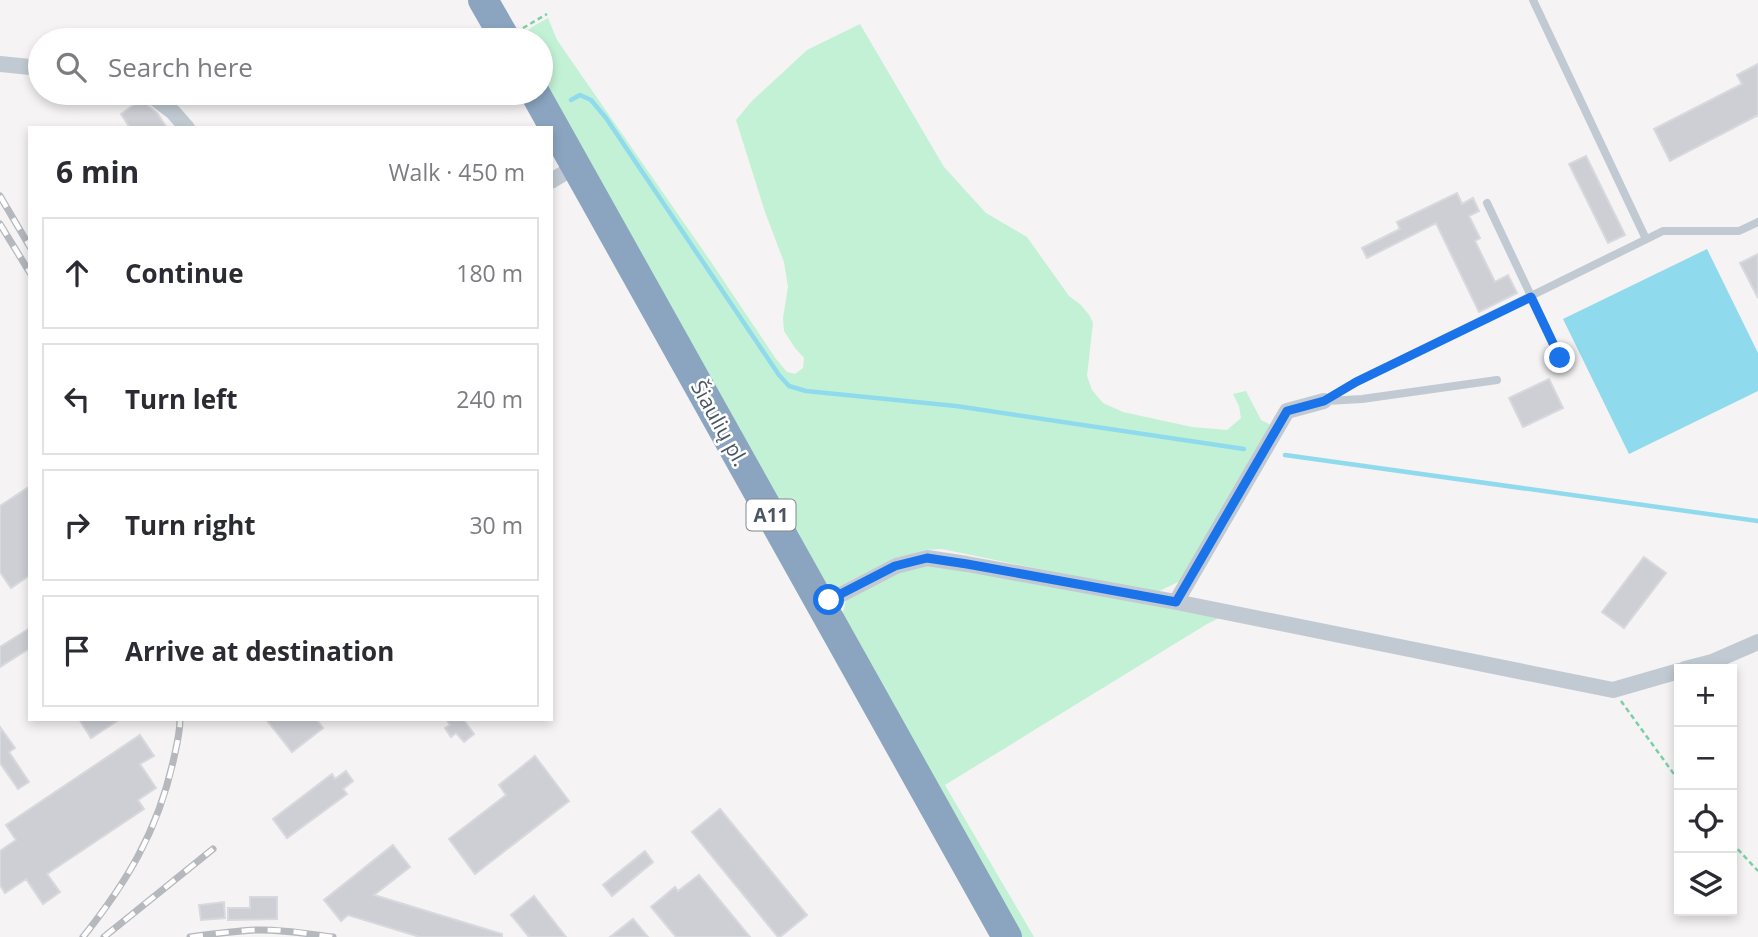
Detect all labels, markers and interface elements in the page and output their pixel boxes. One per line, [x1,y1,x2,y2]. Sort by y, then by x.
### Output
search box [28,28,553,105]
icon: search [52,48,90,86]
text: Search here [108,49,253,85]
text: 6 min [56,151,139,192]
text: Walk · 450 m [388,156,525,188]
icon: ahead [58,254,96,292]
text: Continue [125,255,244,291]
text: 180 m [456,257,523,289]
route end [1544,342,1575,373]
street label: Šiaulių pl. [685,375,755,471]
icon: left [58,380,96,418]
text: Turn left [125,381,237,417]
text: 240 m [456,383,523,415]
road number: A11 [746,500,796,530]
icon: right [58,506,96,544]
text: Turn right [125,507,256,543]
text: 30 m [469,509,523,541]
route start [813,584,844,615]
icon: arrive [58,632,96,670]
text: Arrive at destination [125,633,394,669]
map controls [1674,664,1737,916]
button: + [1674,664,1737,727]
button: − [1674,727,1737,790]
button: locate [1674,790,1737,853]
button: layers [1674,853,1737,916]

